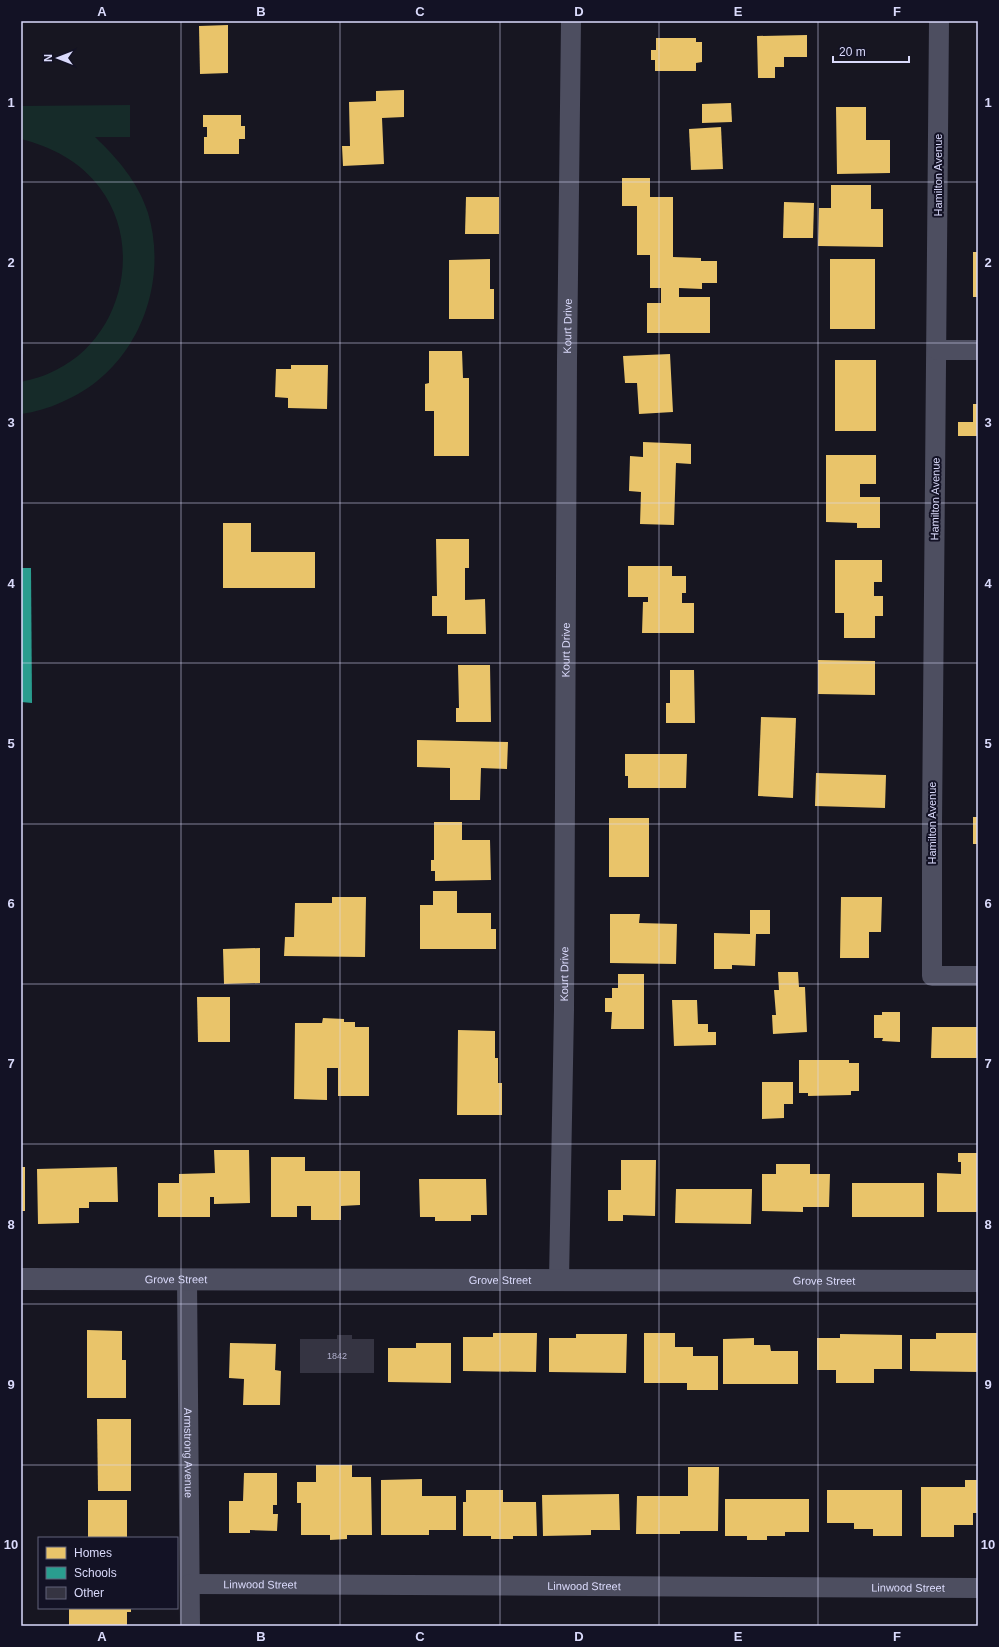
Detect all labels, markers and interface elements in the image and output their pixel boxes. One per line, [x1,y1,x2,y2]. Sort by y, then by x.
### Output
text: A [97,4,107,19]
text: B [256,4,266,19]
text: C [415,4,425,19]
text: D [574,4,584,19]
text: E [734,4,743,19]
text: F [893,4,901,19]
north arrow [38,38,78,78]
scale bar [833,38,909,64]
text: 20 m [839,45,866,59]
text: N [42,54,54,62]
text: 1 [7,95,15,110]
text: 1 [984,95,992,110]
street label: Hamilton Avenue [932,134,944,216]
text: 2 [7,255,15,270]
text: 2 [984,255,992,270]
street label: Kourt Drive [561,298,574,354]
text: 3 [7,415,15,430]
text: 3 [984,415,992,430]
street label: Hamilton Avenue [928,457,942,541]
text: 4 [7,576,15,591]
text: 4 [984,576,992,591]
street label: Kourt Drive [560,622,572,678]
text: 5 [7,736,15,751]
text: 5 [984,736,992,751]
street label: Hamilton Avenue [926,782,938,864]
text: 6 [7,896,15,911]
text: 6 [984,896,992,911]
street label: Kourt Drive [558,946,570,1002]
text: 7 [7,1056,15,1071]
text: 7 [984,1056,992,1071]
text: 8 [7,1217,15,1232]
text: 8 [984,1217,992,1232]
street label: Grove Street [145,1273,207,1285]
street label: Grove Street [469,1274,531,1286]
street label: Grove Street [793,1275,855,1287]
house number: 1842 [327,1351,347,1361]
text: 9 [7,1377,15,1392]
text: 9 [984,1377,992,1392]
street label: Armstrong Avenue [182,1408,195,1498]
text: 10 [4,1537,18,1552]
legend [38,1537,178,1609]
text: 10 [981,1537,995,1552]
text: Homes [74,1546,112,1560]
text: Schools [74,1566,117,1580]
street label: Linwood Street [223,1578,297,1591]
street label: Linwood Street [547,1580,621,1592]
street label: Linwood Street [871,1581,945,1594]
text: Other [74,1586,104,1600]
text: A [97,1629,107,1644]
text: B [256,1629,266,1644]
text: C [415,1629,425,1644]
text: D [574,1629,584,1644]
text: E [734,1629,743,1644]
text: F [893,1629,901,1644]

